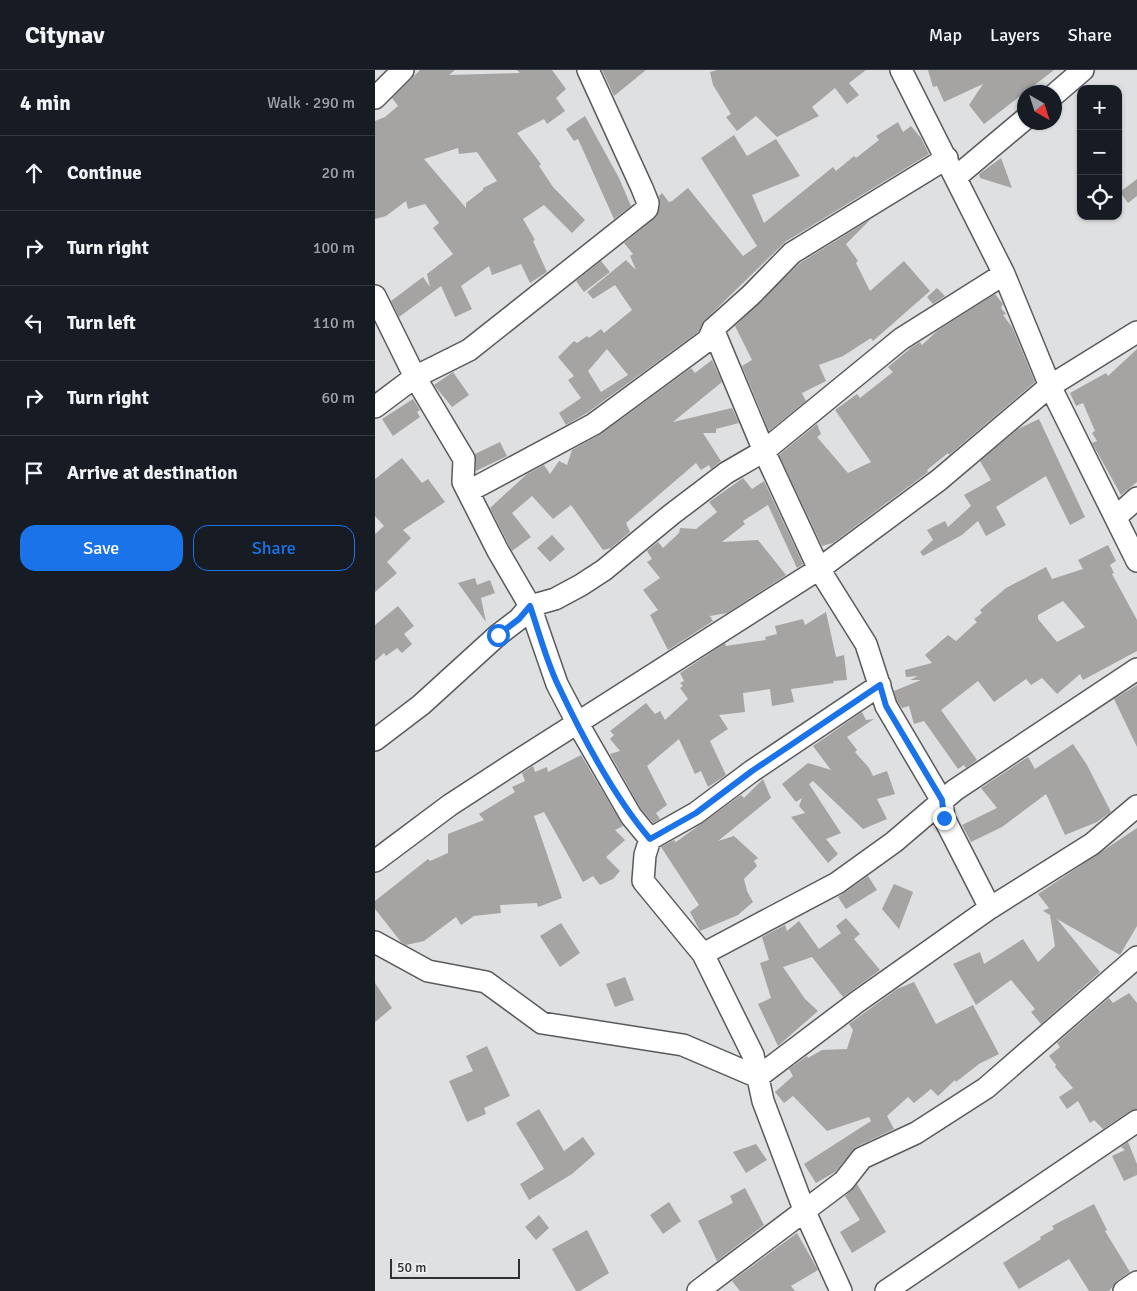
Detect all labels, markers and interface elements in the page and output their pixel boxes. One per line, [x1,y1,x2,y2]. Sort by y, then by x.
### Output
text: Citynav [25,20,104,50]
text: Map [929,24,962,46]
text: Layers [990,24,1040,46]
text: Share [1068,24,1112,46]
north arrow [1017,85,1062,130]
map controls [1077,85,1122,220]
button: + [1077,85,1122,130]
text: 4 min [20,90,71,116]
text: Walk · 290 m [267,93,355,113]
button: − [1077,130,1122,175]
icon: ahead [20,159,48,187]
text: Continue [67,161,142,185]
text: 20 m [321,163,355,183]
button: locate [1077,175,1122,220]
icon: right [20,234,48,262]
text: Turn right [67,236,149,260]
text: 100 m [313,238,355,258]
icon: left [20,309,48,337]
text: Turn left [67,311,136,335]
text: 110 m [313,313,355,333]
icon: right [20,384,48,412]
text: Turn right [67,386,149,410]
text: 60 m [321,388,355,408]
icon: arrive [20,459,48,487]
text: Arrive at destination [67,461,238,485]
button: Save [20,525,183,571]
button: Share [193,525,355,571]
route start [487,624,510,647]
route end [933,807,956,830]
scale bar [390,1256,520,1279]
text: 50 m [397,1259,426,1276]

